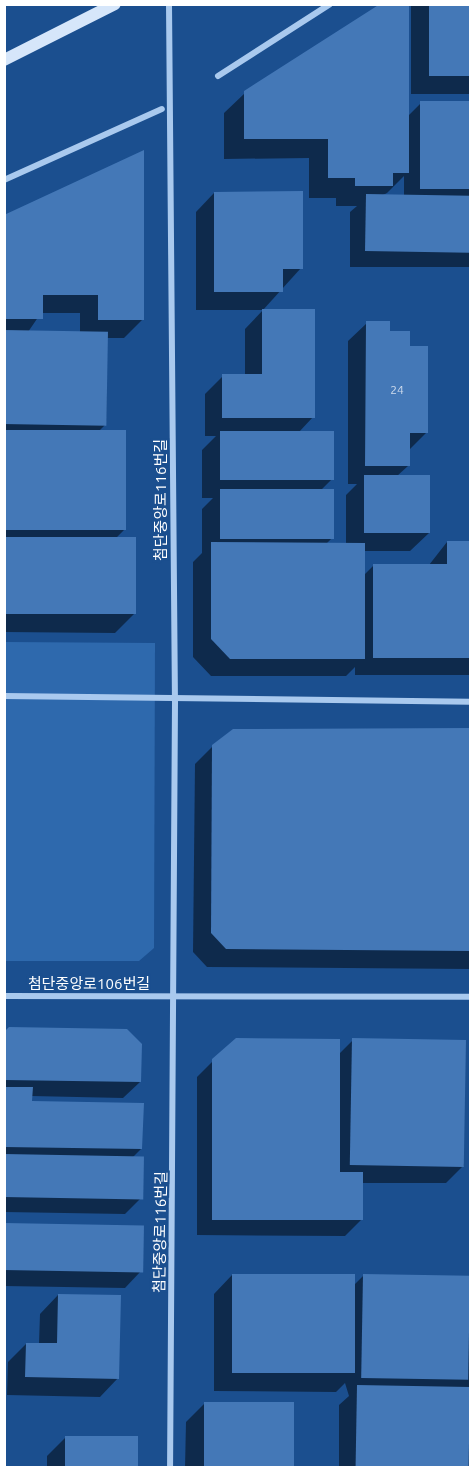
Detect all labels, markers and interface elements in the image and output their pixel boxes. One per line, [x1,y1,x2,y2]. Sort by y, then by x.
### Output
house number: 24 [390,383,404,397]
street label: 첨단중앙로116번길 [152,439,170,561]
street label: 첨단중앙로106번길 [28,975,150,993]
street label: 첨단중앙로116번길 [150,1171,170,1293]

